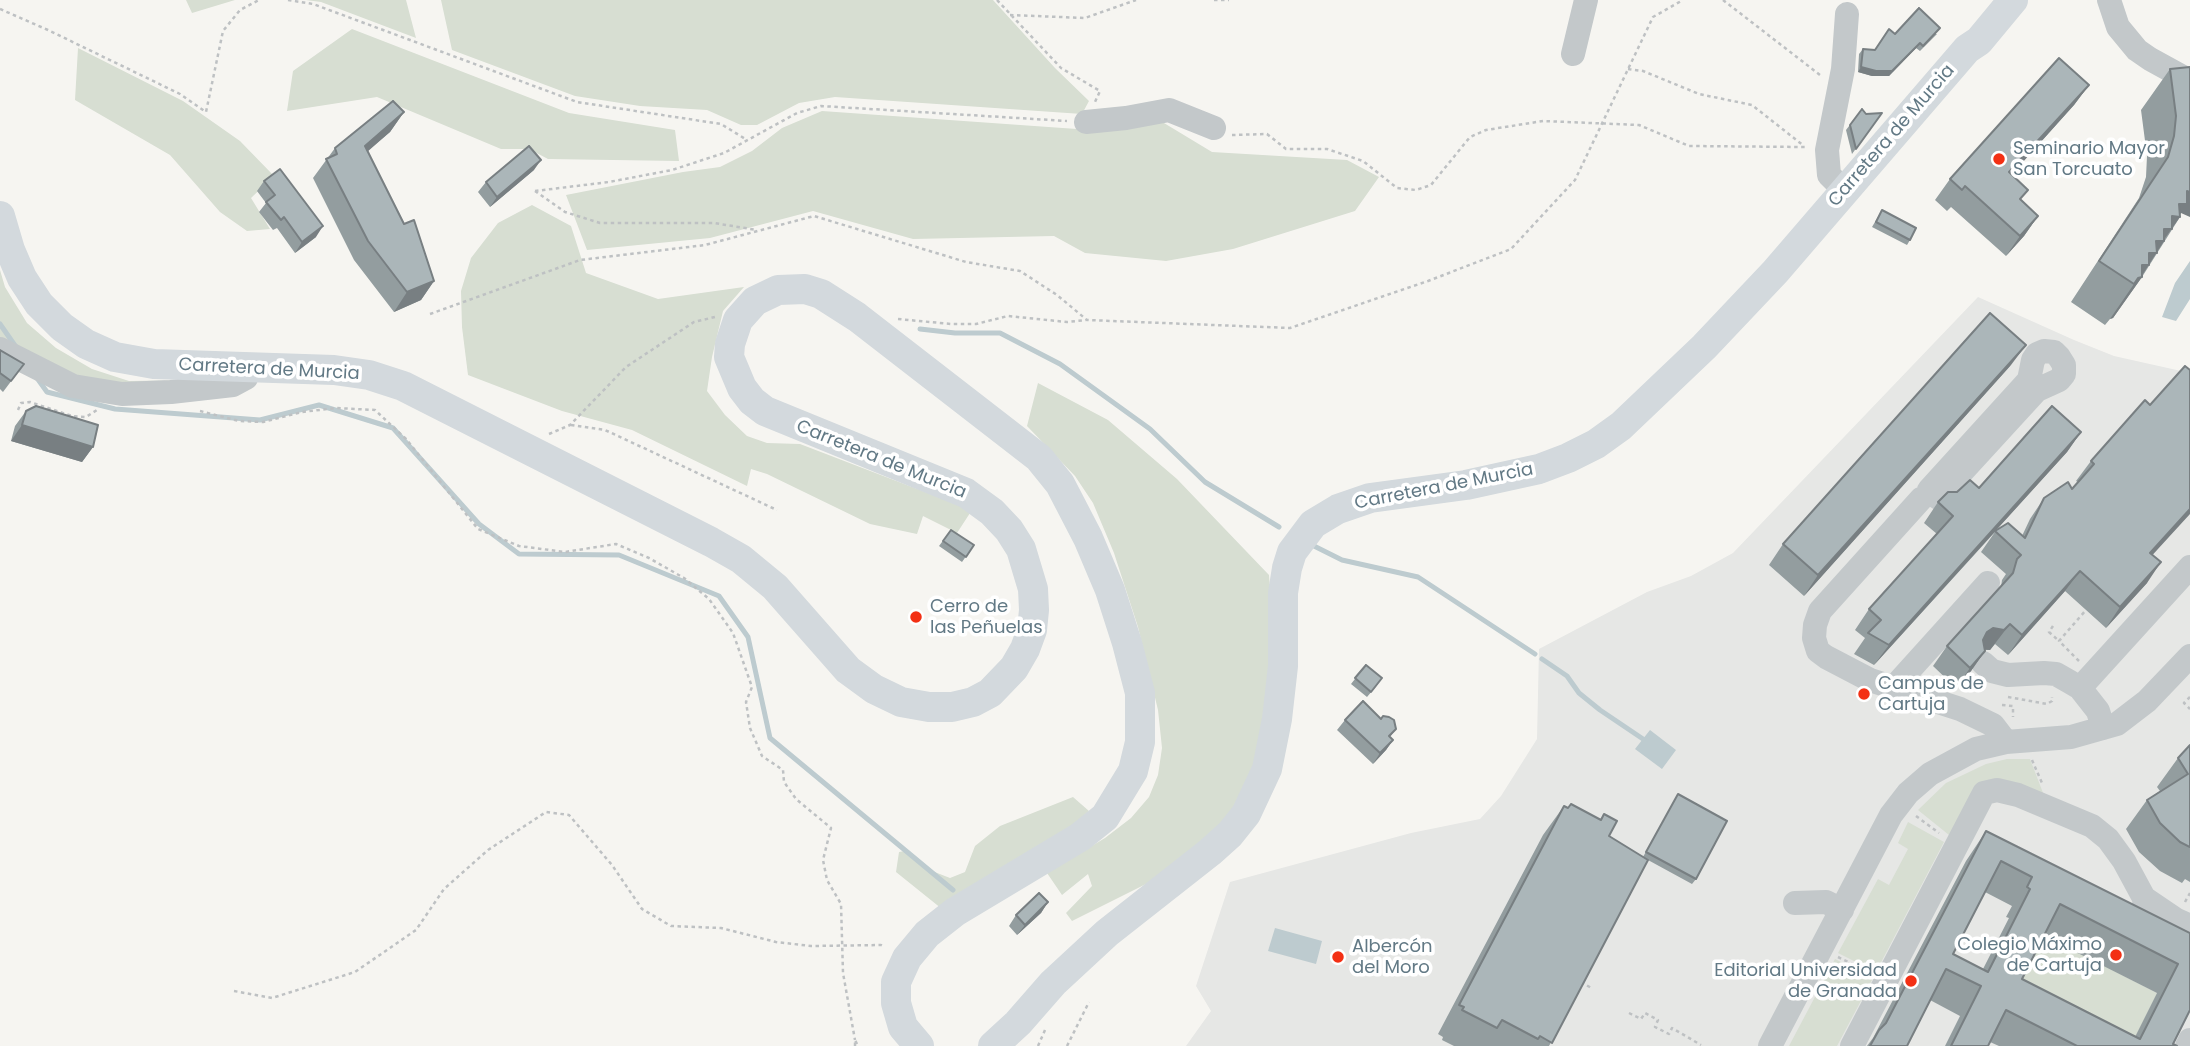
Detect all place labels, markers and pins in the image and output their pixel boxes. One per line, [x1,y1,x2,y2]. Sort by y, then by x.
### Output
place label: Seminario Mayor San Torcuato [2013,138,2165,180]
marker: Seminario Mayor San Torcuato [1991,151,2007,167]
place label: Cerro de las Peñuelas [930,596,1043,638]
marker: Cerro de las Peñuelas [908,609,924,625]
place label: Campus de Cartuja [1878,673,1984,716]
marker: Campus de Cartuja [1856,686,1872,702]
place label: Colegio Máximo de Cartuja [1957,934,2102,976]
place label: Albercón del Moro [1352,936,1433,978]
marker: Colegio Máximo de Cartuja [2108,947,2124,963]
marker: Albercón del Moro [1330,949,1346,965]
place label: Editorial Universidad de Granada [1714,960,1897,1002]
marker: Editorial Universidad de Granada [1903,973,1919,989]

